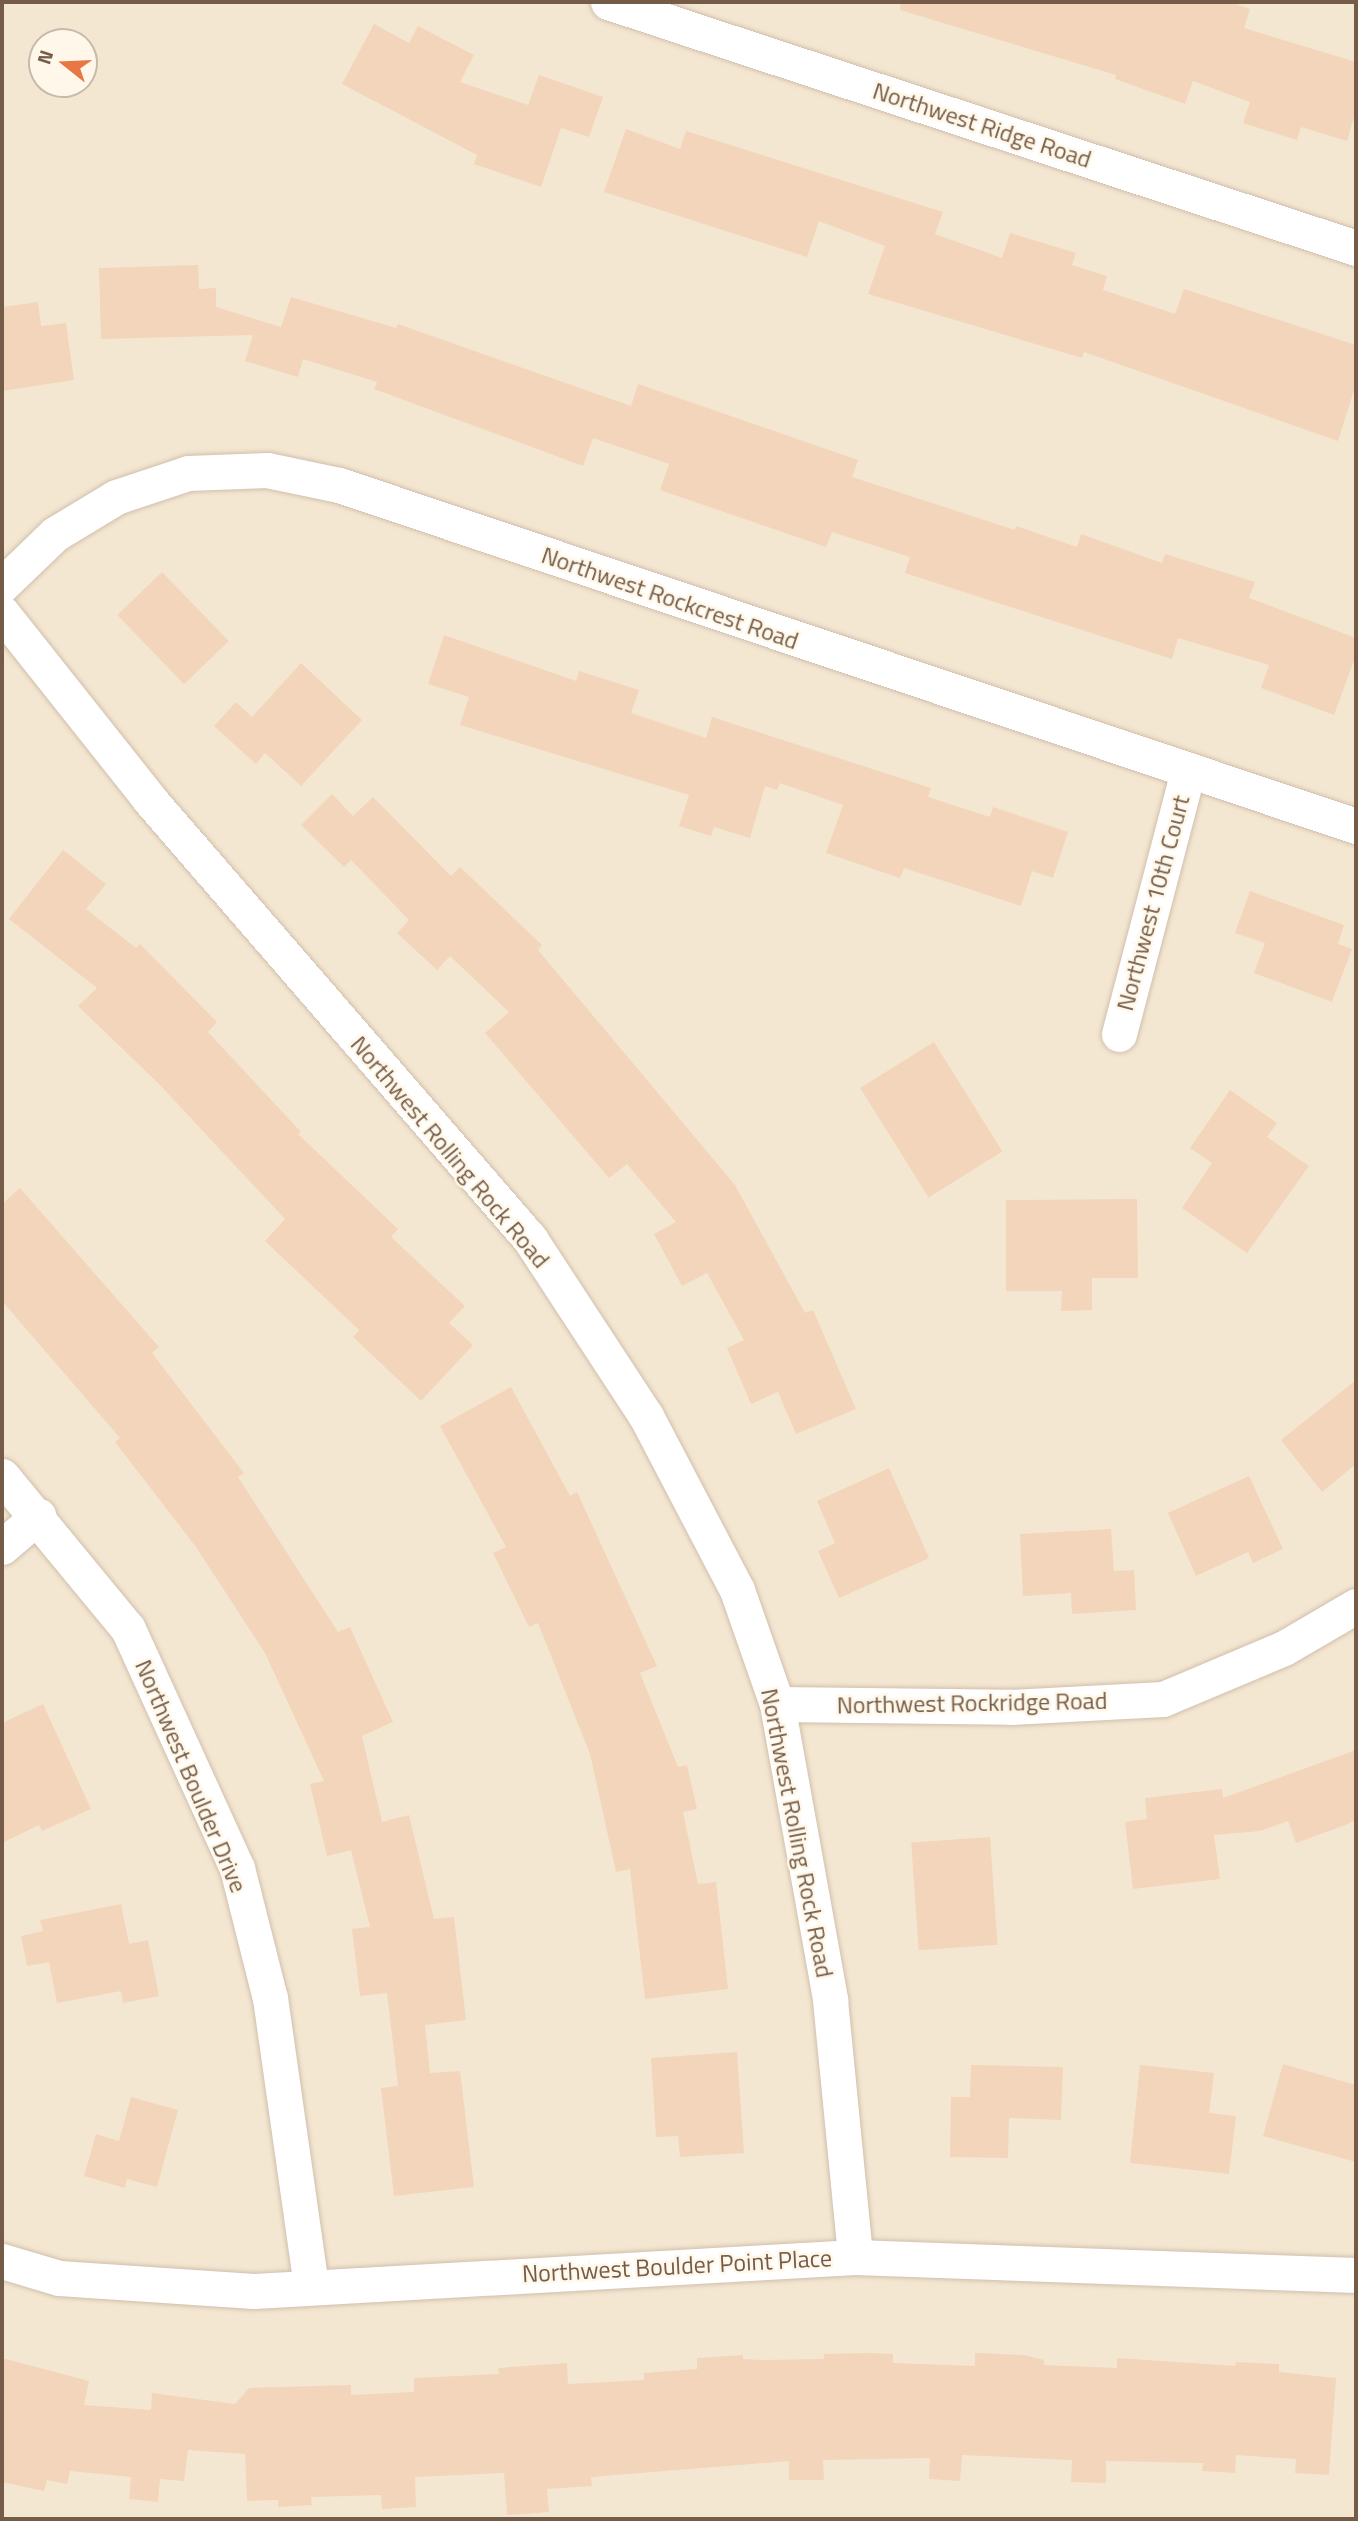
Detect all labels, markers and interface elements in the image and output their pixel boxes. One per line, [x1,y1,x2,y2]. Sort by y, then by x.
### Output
north arrow [28,28,98,98]
text: N [29,46,60,68]
street label: Northwest Ridge Road [869,76,1095,174]
street label: Northwest Rockcrest Road [538,540,802,656]
street label: Northwest 10th Court [1110,792,1196,1014]
street label: Northwest Rolling Rock Road [344,1030,556,1274]
street label: Northwest Boulder Drive [129,1655,253,1897]
street label: Northwest Rolling Rock Road [755,1686,839,1980]
street label: Northwest Rockridge Road [836,1686,1108,1720]
street label: Northwest Boulder Point Place [521,2243,833,2289]

